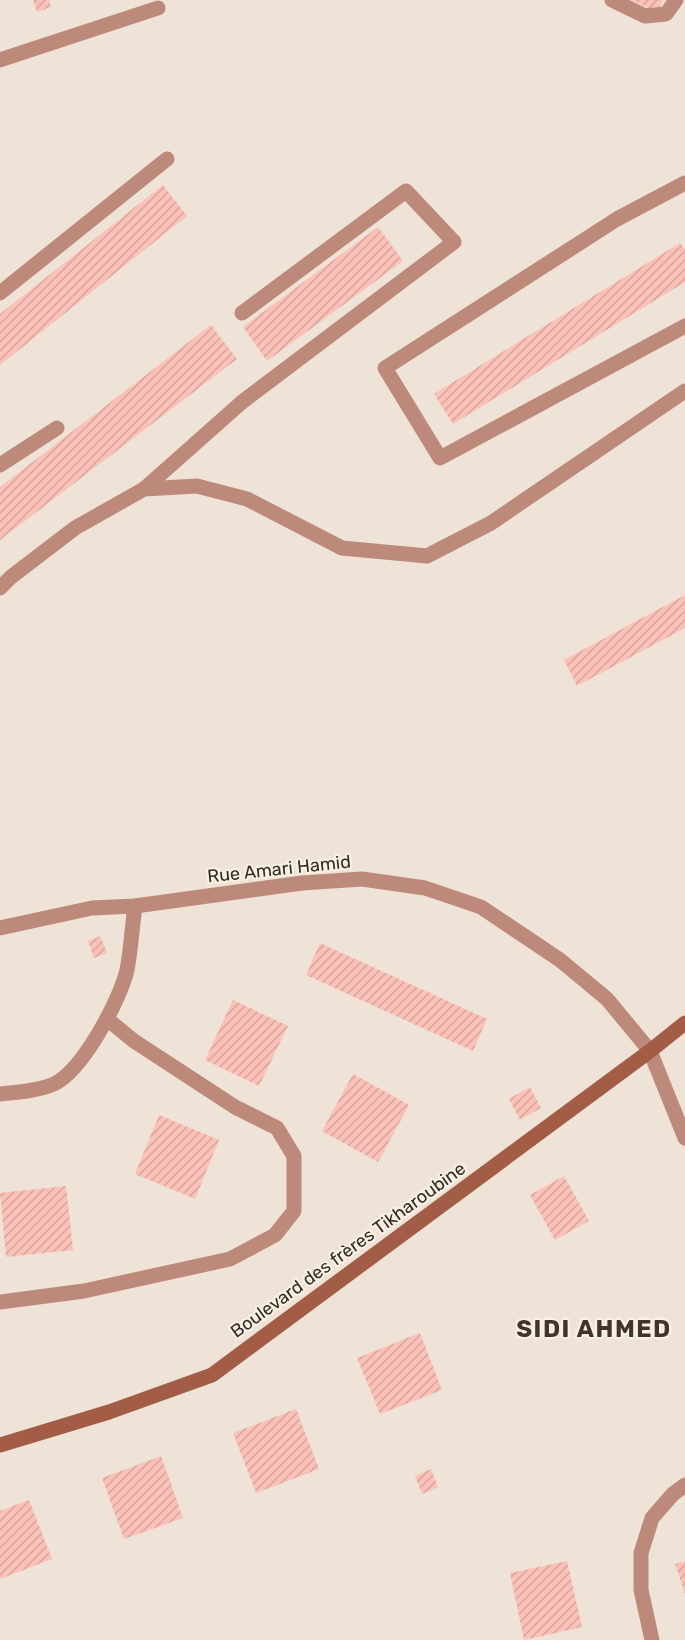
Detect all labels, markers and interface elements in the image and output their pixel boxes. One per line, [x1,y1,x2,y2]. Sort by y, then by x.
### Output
street label: Rue Amari Hamid [206,851,352,887]
street label: Boulevard des frères Tikharoubine [226,1157,470,1343]
district label: SIDI AHMED [516,1315,672,1343]

